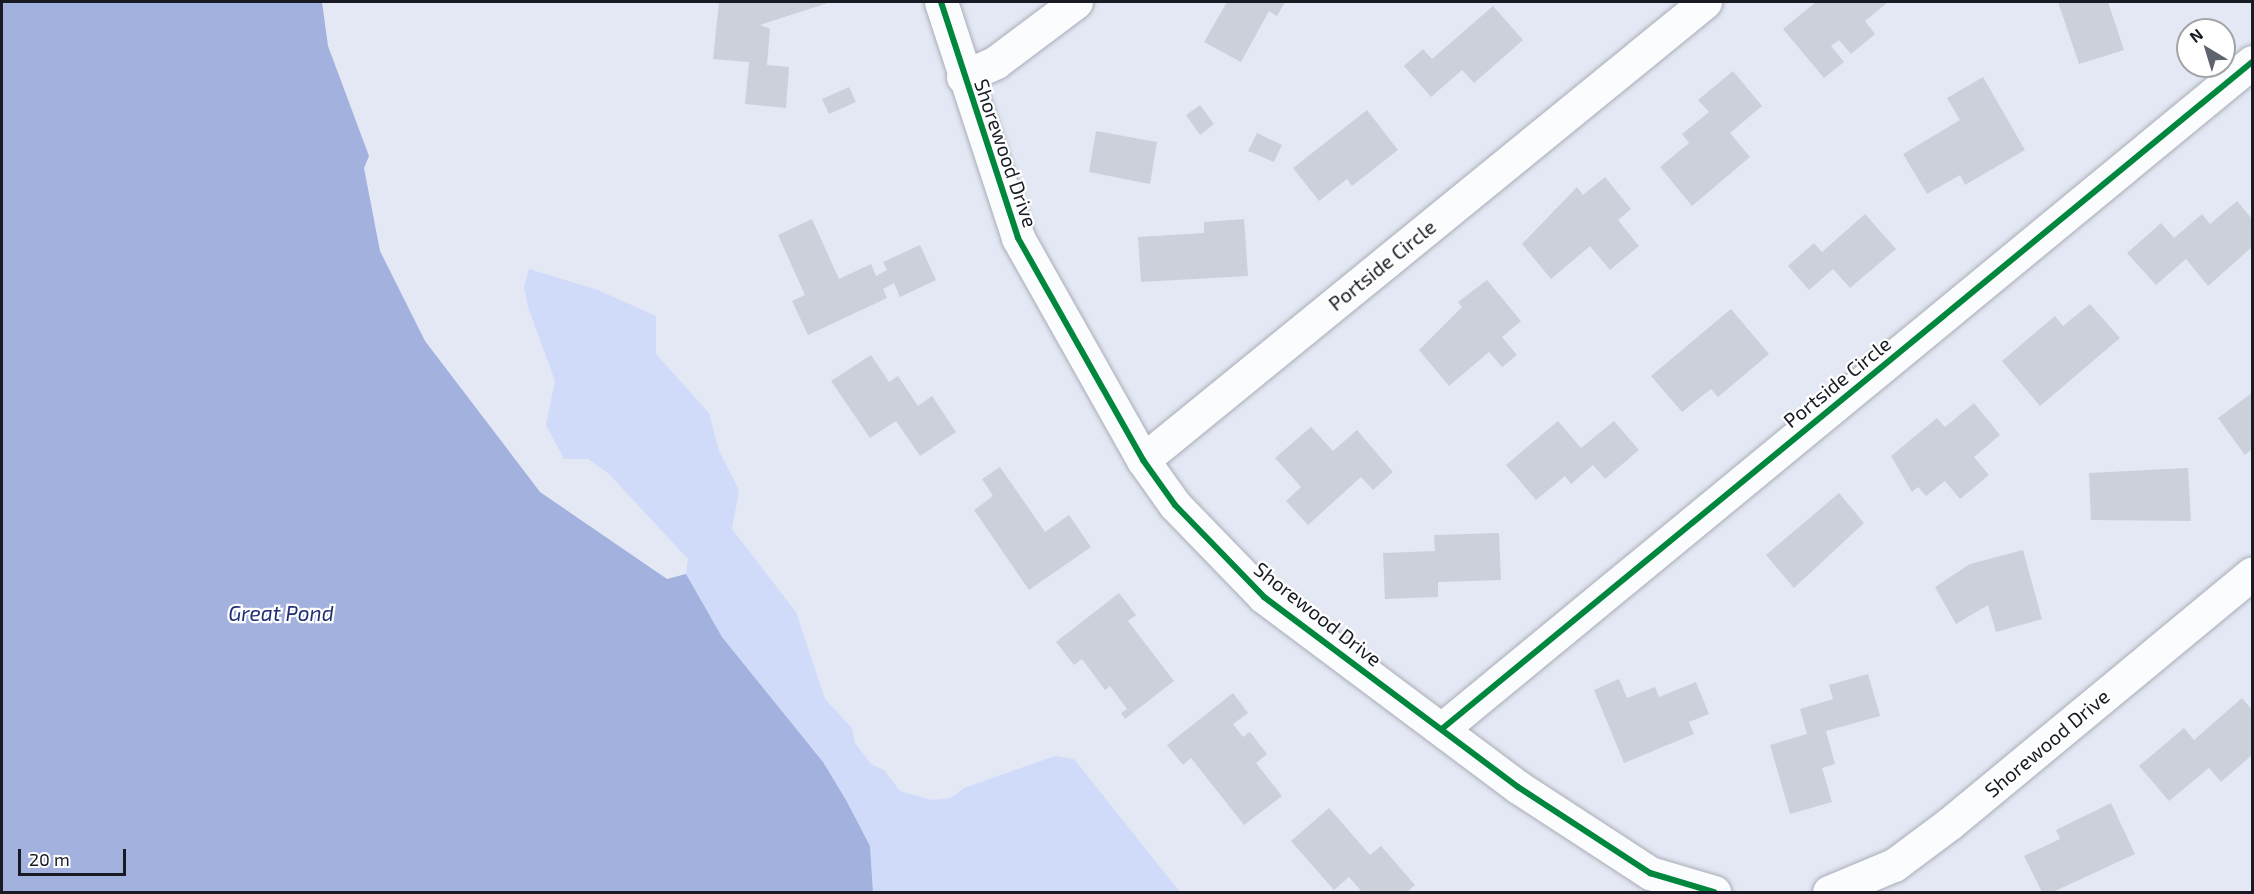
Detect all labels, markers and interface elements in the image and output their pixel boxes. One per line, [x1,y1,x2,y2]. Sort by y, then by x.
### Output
north arrow [2176,18,2236,78]
text: N [2185,24,2206,46]
street label: Shorewood Drive [969,76,1043,230]
street label: Portside Circle [1324,214,1440,316]
street label: Portside Circle [1779,331,1895,433]
street label: Shorewood Drive [1249,557,1387,671]
water label: Great Pond [228,600,334,626]
street label: Shorewood Drive [1980,684,2114,802]
scale bar [21,837,129,875]
text: 20 m [29,848,70,870]

